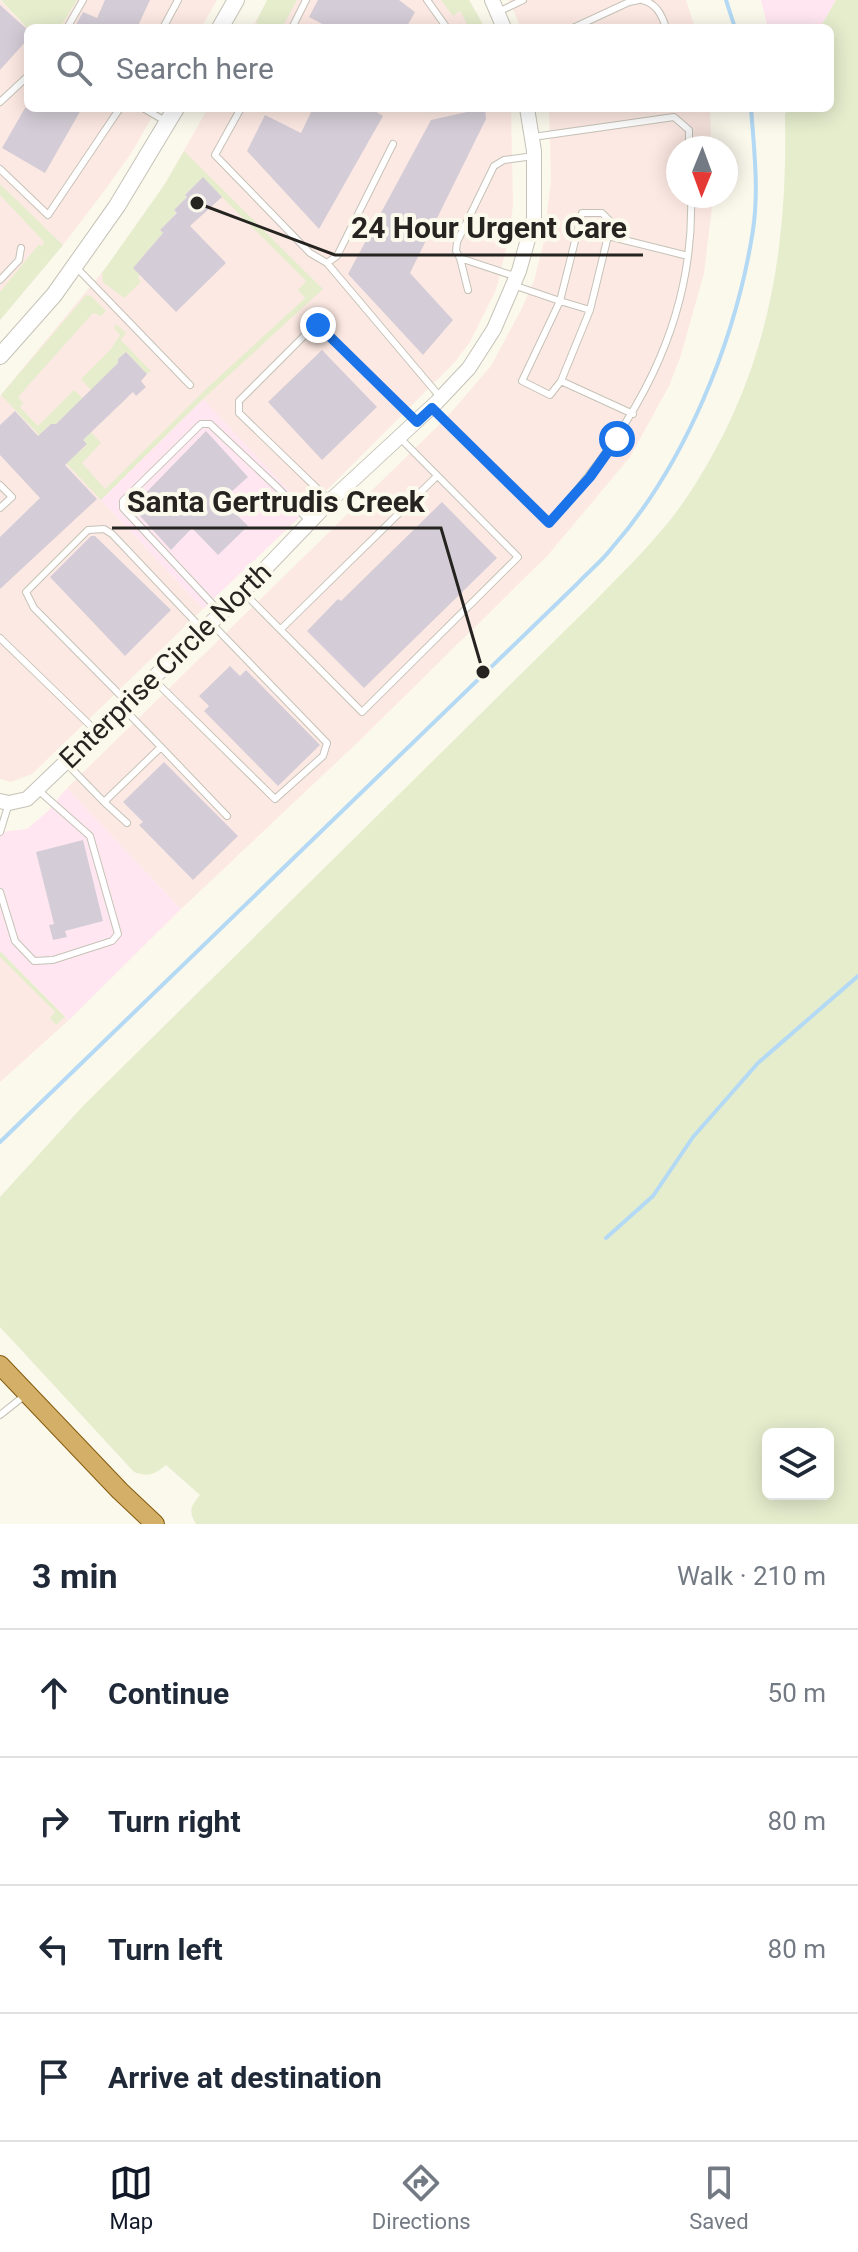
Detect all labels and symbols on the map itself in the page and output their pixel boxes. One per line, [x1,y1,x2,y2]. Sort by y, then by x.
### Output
north arrow [666,136,738,208]
callout: 24 Hour Urgent Care [335,201,643,255]
text: 24 Hour Urgent Care [351,210,627,245]
route end [300,307,336,343]
route start [599,421,635,457]
callout: Santa Gertrudis Creek [112,474,441,528]
text: Santa Gertrudis Creek [127,484,426,519]
street label: Enterprise Circle North [53,556,278,775]

